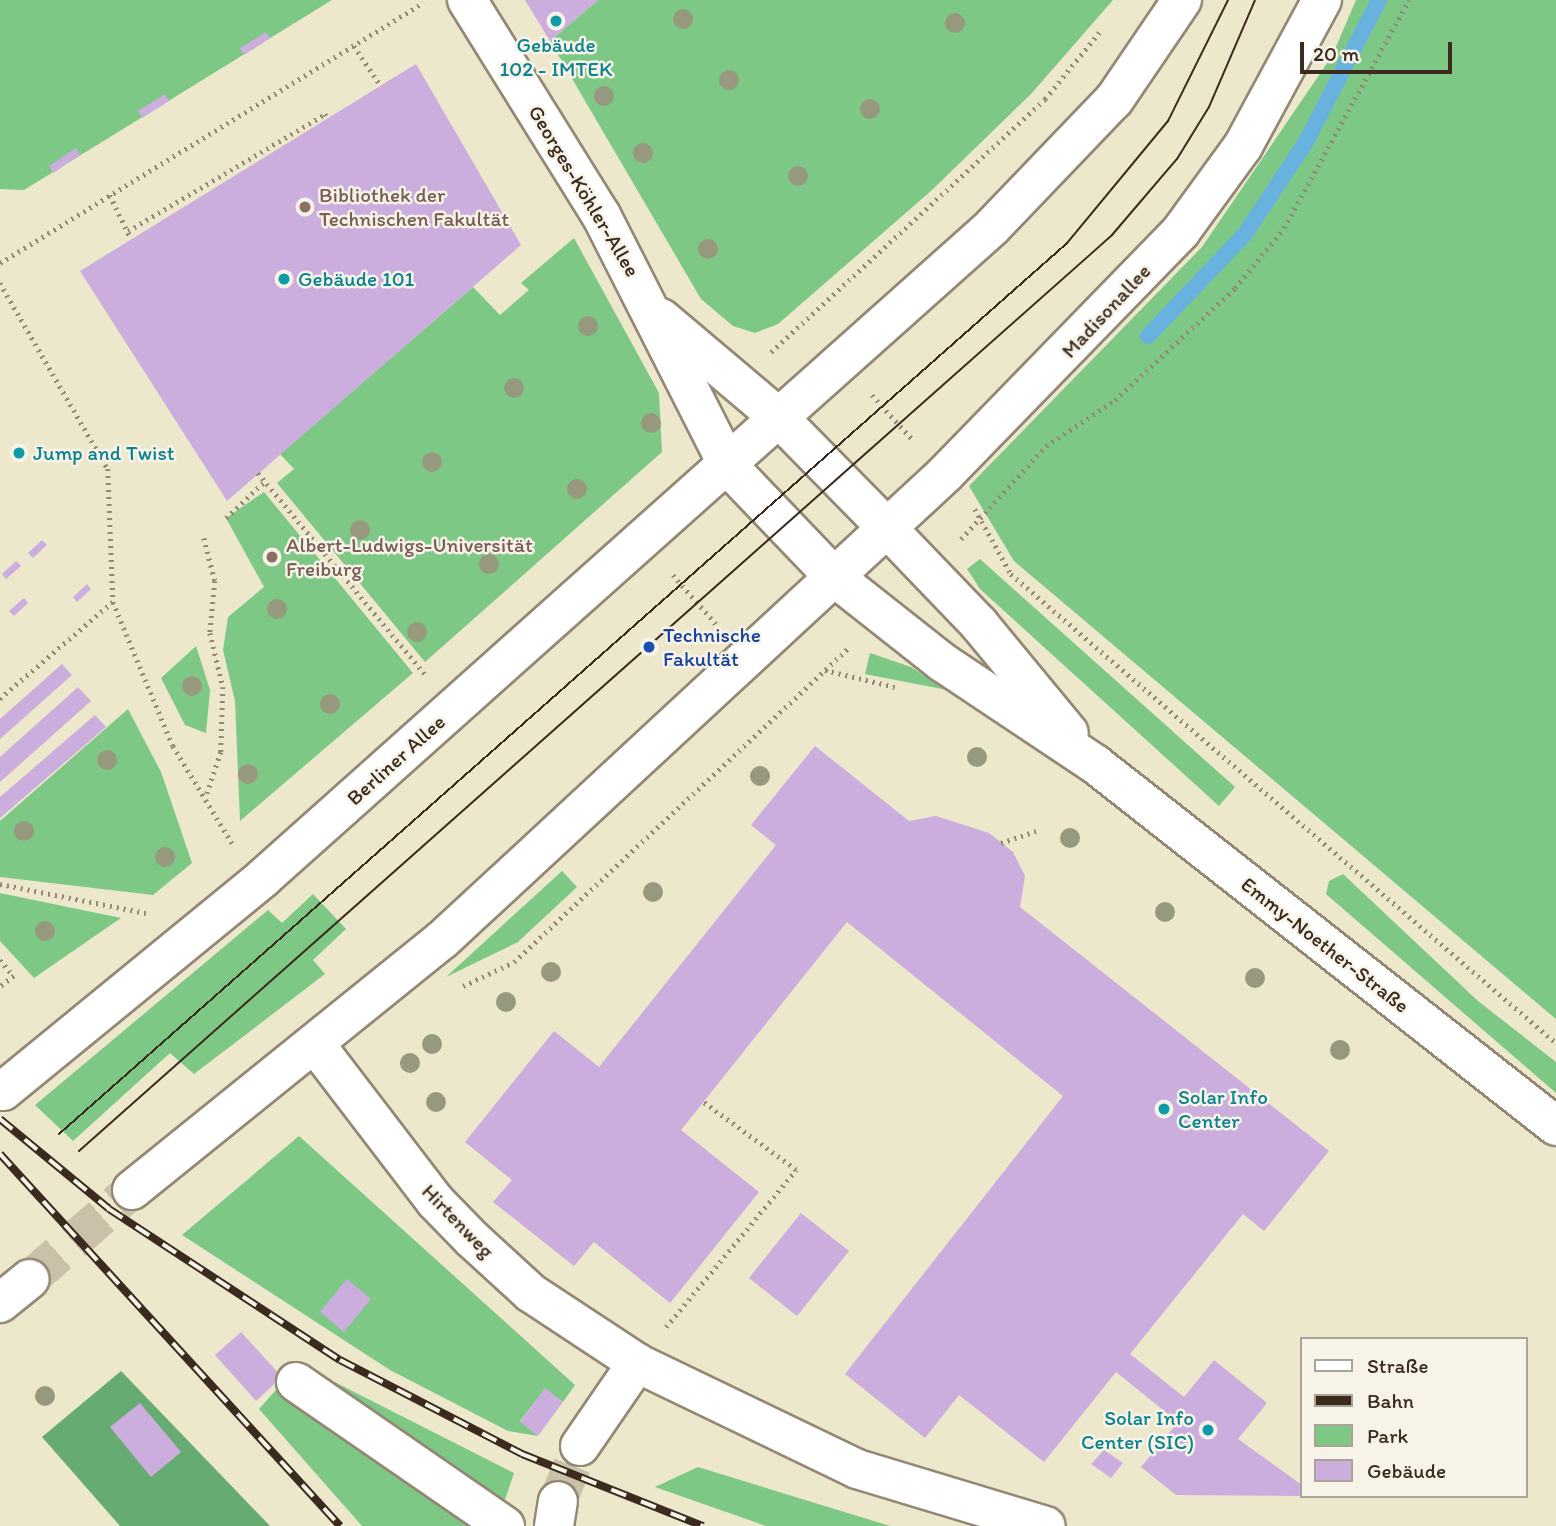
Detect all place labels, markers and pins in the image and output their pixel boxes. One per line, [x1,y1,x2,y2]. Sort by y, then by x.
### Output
marker: Gebäude 102 - IMTEK [548,13,564,29]
place label: Gebäude 102 - IMTEK [500,32,612,82]
place label: Bibliothek der Technischen Fakultät [319,182,509,232]
marker: Bibliothek der Technischen Fakultät [297,199,313,215]
place label: Gebäude 101 [298,266,414,292]
marker: Gebäude 101 [276,271,292,287]
place label: Jump and Twist [33,440,173,466]
marker: Jump and Twist [11,445,27,461]
place label: Albert-Ludwigs-Universität Freiburg [286,532,533,582]
marker: Albert-Ludwigs-Universität Freiburg [264,549,280,565]
place label: Technische Fakultät [663,622,761,672]
marker: Technische Fakultät [641,639,657,655]
place label: Solar Info Center [1178,1084,1268,1134]
marker: Solar Info Center [1156,1101,1172,1117]
place label: Solar Info Center (SIC) [1081,1405,1194,1455]
marker: Solar Info Center (SIC) [1200,1422,1216,1438]

